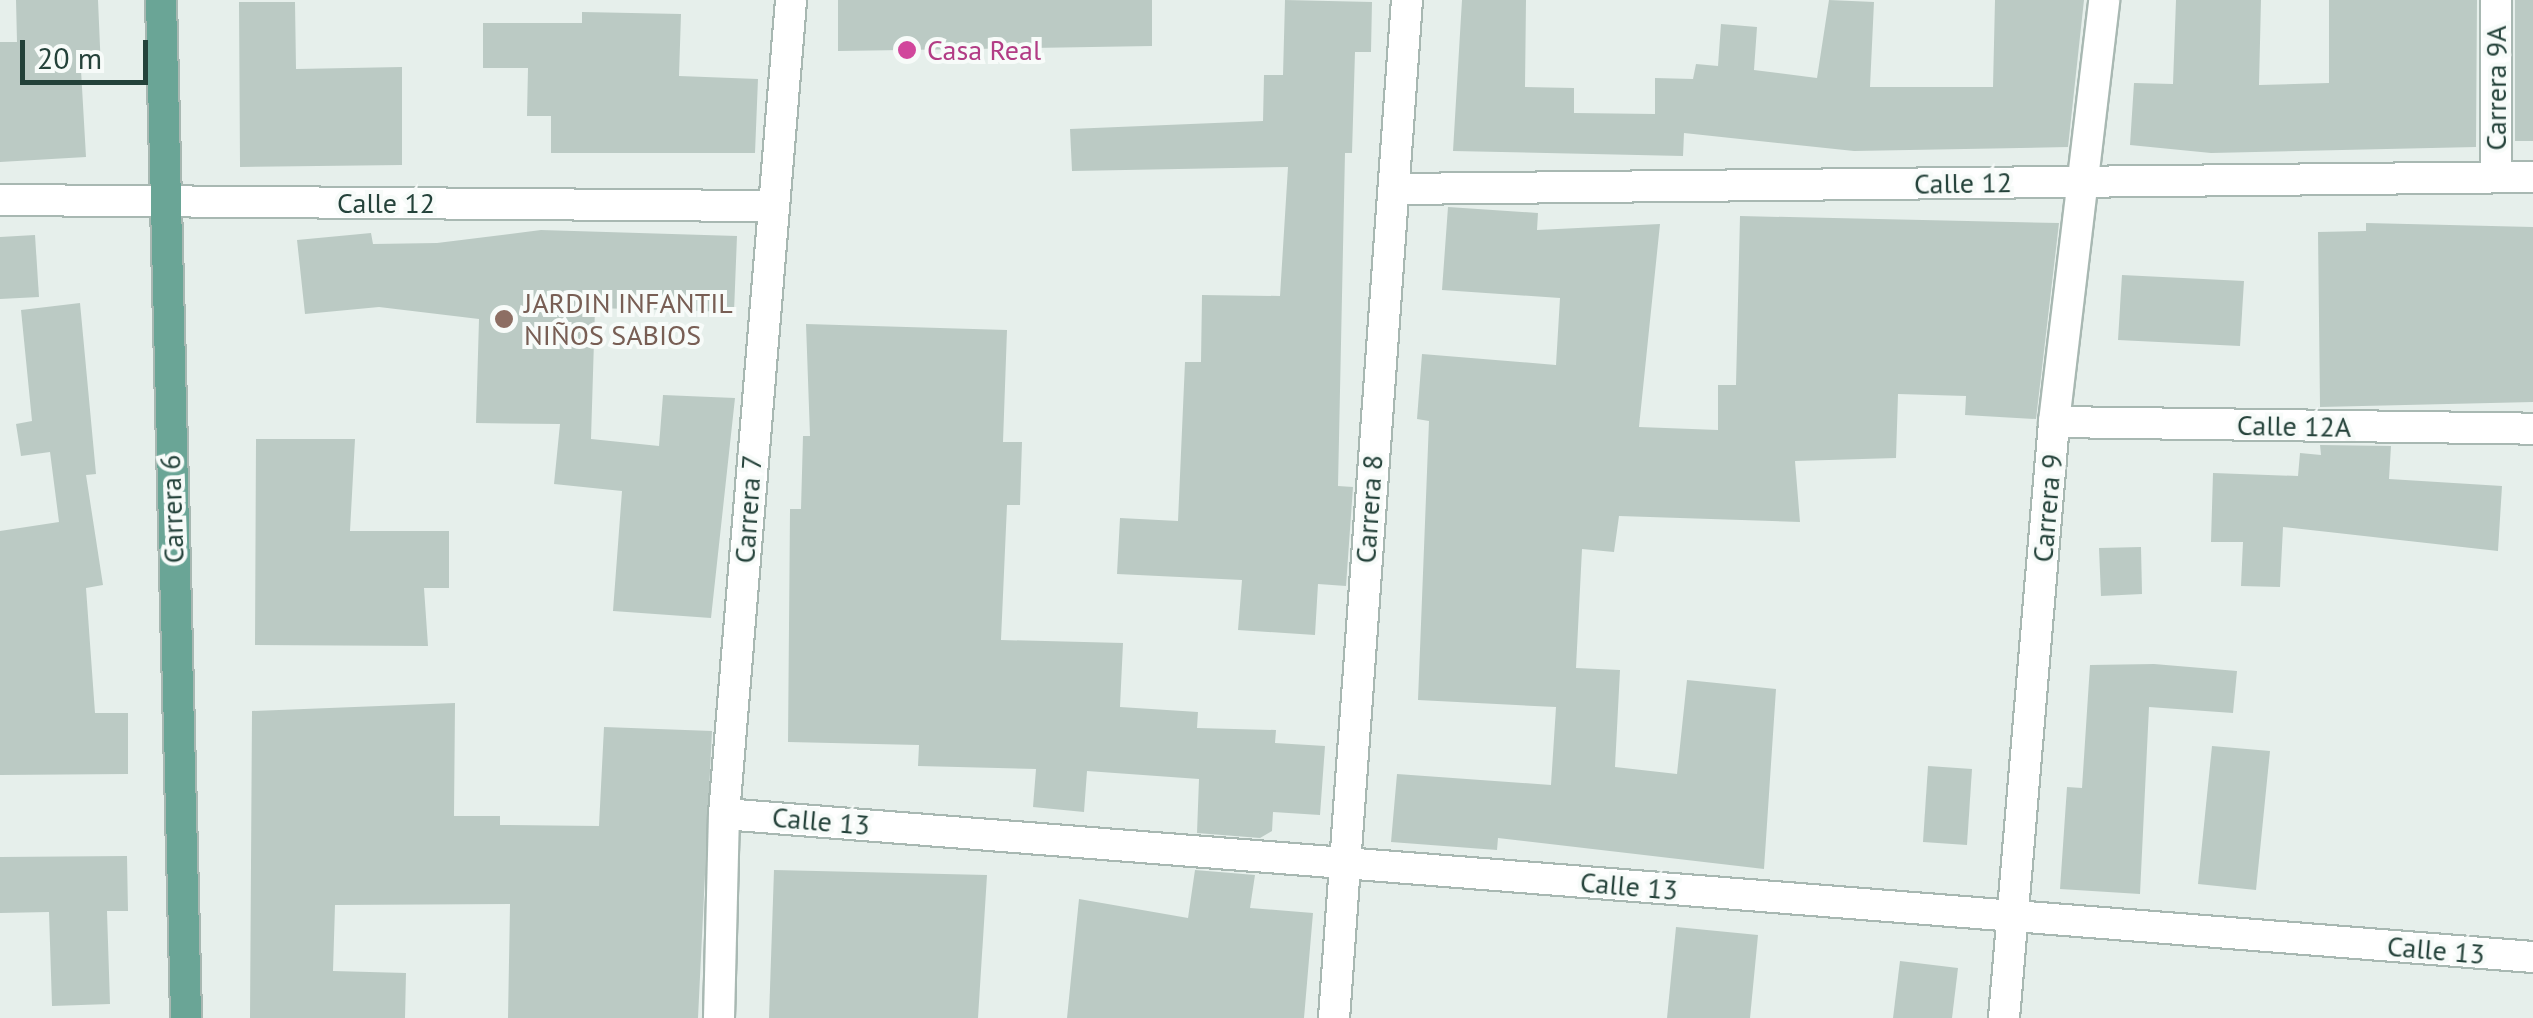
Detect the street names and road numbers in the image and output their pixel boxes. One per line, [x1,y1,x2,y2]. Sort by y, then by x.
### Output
street label: Carrera 9A [2479,25,2513,151]
street label: Calle 12 [1914,165,2012,201]
street label: Calle 12 [337,186,435,220]
street label: Calle 12A [2237,408,2351,444]
street label: Carrera 9 [2026,452,2068,564]
street label: Carrera 6 [153,454,191,564]
street label: Carrera 7 [727,454,769,564]
street label: Carrera 8 [1348,454,1390,564]
street label: Calle 13 [771,800,871,842]
street label: Calle 13 [1579,865,1679,907]
street label: Calle 13 [2386,929,2486,971]

